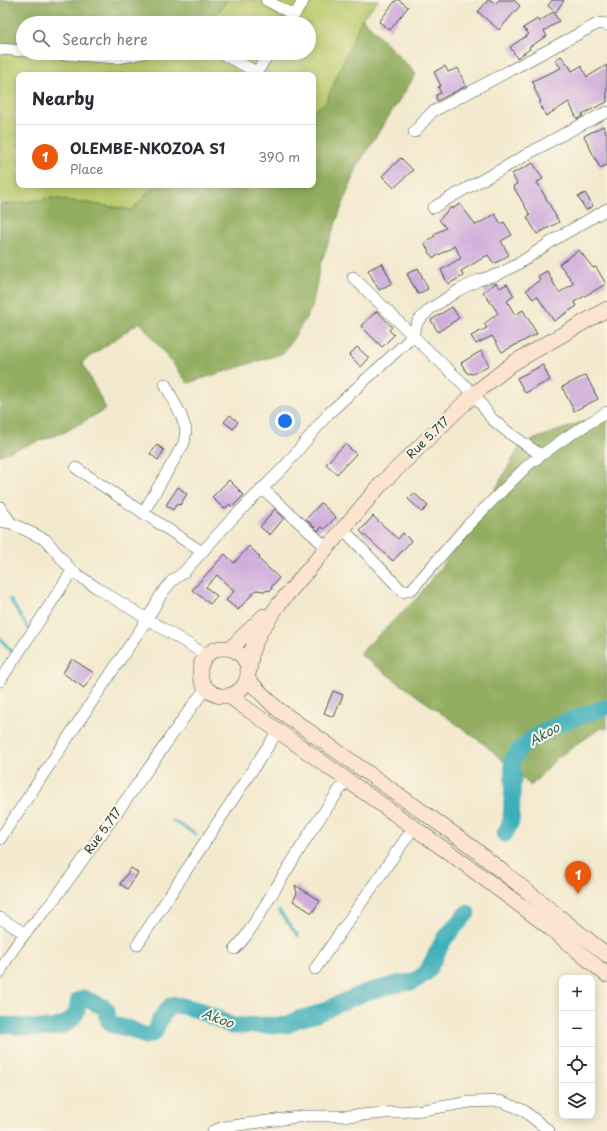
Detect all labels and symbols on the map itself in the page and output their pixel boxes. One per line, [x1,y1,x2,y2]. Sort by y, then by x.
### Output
your location [275,411,295,431]
street label: Rue 5.717 [402,412,453,462]
water label: Akoo [525,717,563,750]
street label: Rue 5.717 [79,803,125,857]
pin: 1 [565,861,591,894]
water label: Akoo [200,1003,237,1032]

